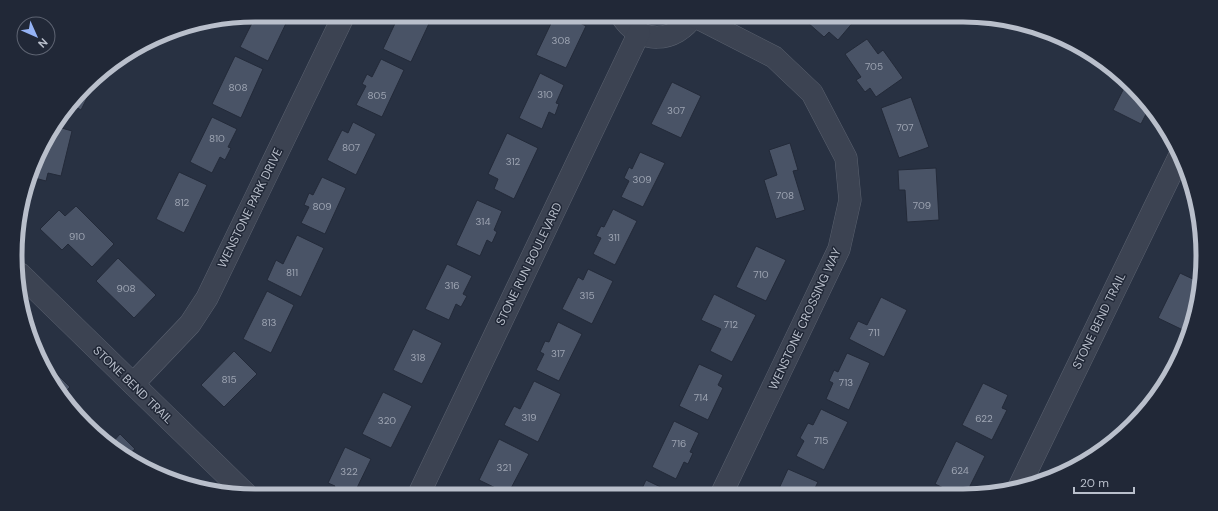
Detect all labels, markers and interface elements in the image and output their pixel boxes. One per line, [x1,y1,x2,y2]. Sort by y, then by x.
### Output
north arrow [16,16,56,56]
house number: 308 [552,34,570,47]
text: N [35,35,51,51]
house number: 705 [865,60,883,73]
house number: 808 [229,81,248,94]
house number: 310 [537,88,553,101]
house number: 805 [367,89,387,102]
house number: 307 [667,104,685,117]
house number: 707 [896,121,914,134]
house number: 810 [209,132,225,145]
house number: 807 [342,141,360,154]
street label: WENSTONE PARK DRIVE [214,145,286,271]
house number: 312 [506,155,521,168]
house number: 309 [632,173,652,186]
house number: 708 [776,189,794,202]
house number: 812 [175,196,190,209]
house number: 709 [913,199,931,212]
house number: 809 [312,200,332,213]
street label: STONE RUN BOULEVARD [492,200,566,328]
house number: 314 [476,215,490,228]
house number: 910 [69,230,85,243]
house number: 311 [608,231,620,244]
street label: WENSTONE CROSSING WAY [765,246,845,392]
house number: 811 [286,266,298,279]
house number: 710 [753,268,769,281]
street label: STONE BEND TRAIL [1069,270,1129,372]
house number: 316 [444,279,460,292]
house number: 908 [116,282,136,295]
house number: 315 [580,289,594,302]
house number: 813 [262,316,277,329]
house number: 712 [724,318,738,331]
house number: 711 [868,326,880,339]
street label: STONE BEND TRAIL [90,343,176,427]
house number: 317 [551,347,565,360]
house number: 318 [411,351,425,364]
house number: 815 [221,373,237,386]
house number: 713 [839,376,853,389]
house number: 714 [694,391,708,404]
house number: 319 [521,411,537,424]
house number: 622 [975,412,993,425]
house number: 320 [378,414,396,427]
house number: 715 [814,434,828,447]
house number: 716 [672,437,686,450]
house number: 321 [497,461,511,474]
house number: 624 [951,464,969,477]
house number: 322 [340,465,358,478]
scale bar [1074,469,1134,495]
text: 20 m [1080,475,1109,491]

